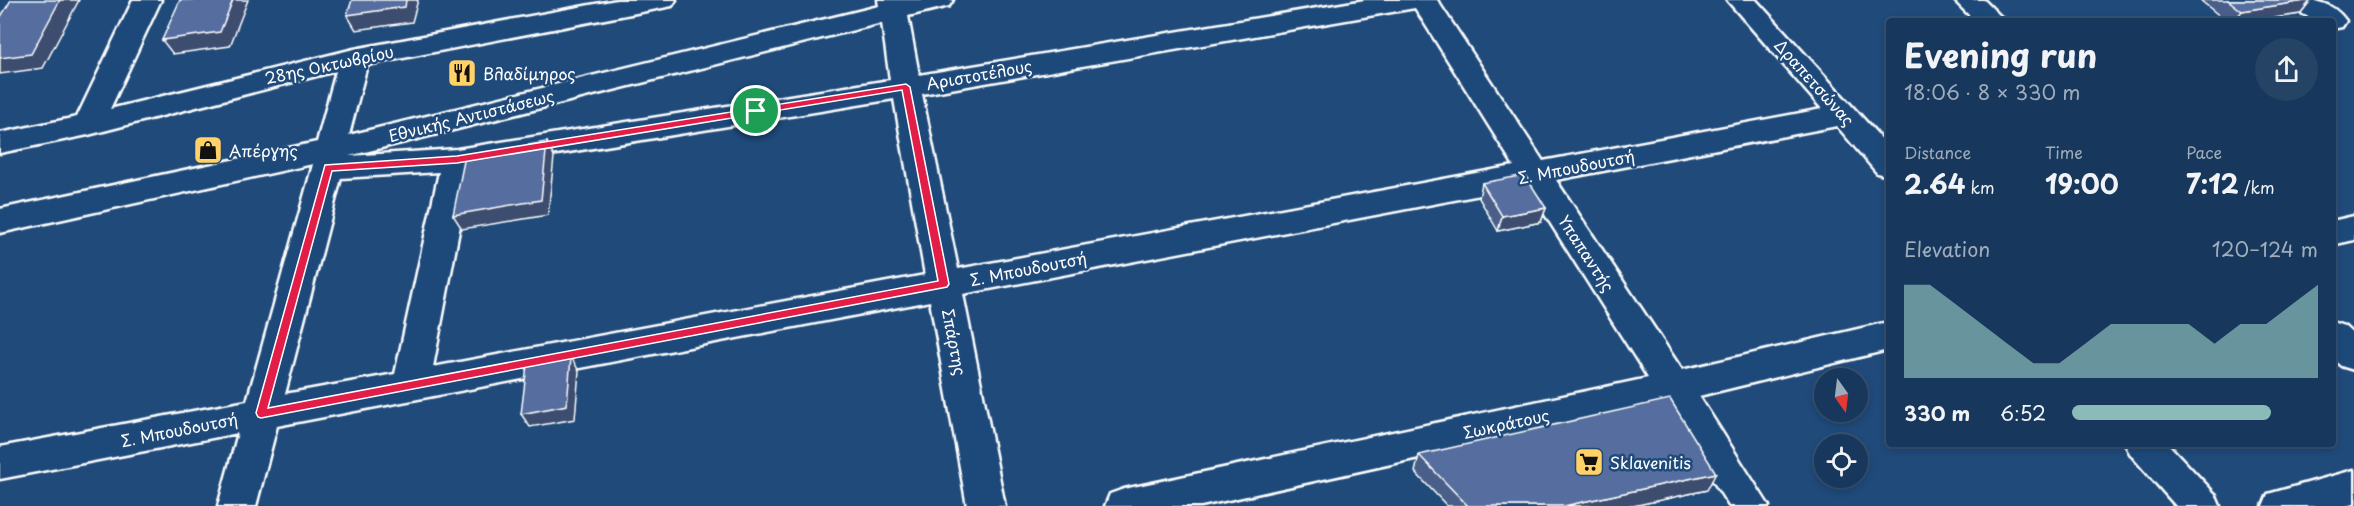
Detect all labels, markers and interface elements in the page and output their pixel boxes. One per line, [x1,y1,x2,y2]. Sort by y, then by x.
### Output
text: Evening run [1904,29,2097,79]
street label: Δραπετσώνας [1770,33,1860,131]
button: share [2255,38,2318,101]
street label: 28ης Οκτωβρίου [262,39,396,89]
street label: Αριστοτέλους [924,53,1034,95]
restaurant icon: Βλαδίμηρος [446,57,478,89]
place label: Βλαδίμηρος [483,61,576,85]
text: 18:06 · 8 × 330 m [1904,77,2080,107]
street label: Εθνικής Αντιστάσεως [386,83,556,147]
pin [730,85,781,136]
icon: arrive [739,94,772,127]
shop icon: Απέργης [192,134,224,166]
place label: Απέργης [229,138,298,162]
text: Distance [1904,140,1971,164]
text: Time [2045,140,2083,164]
text: Pace [2186,140,2222,164]
street label: Σ. Μπουδουτσή [1516,143,1636,189]
text: 2.64 [1904,164,1965,203]
text: 19:00 [2045,164,2119,203]
text: 7:12 [2186,164,2239,203]
text: km [1965,175,1995,199]
text: /km [2239,175,2275,199]
street label: Υπαπαντής [1553,210,1621,296]
text: Elevation [1904,234,1990,264]
text: 120–124 m [2212,234,2318,264]
street label: Σ. Μπουδουτσή [968,245,1088,291]
street label: Σπάρτης [937,307,973,377]
north arrow [1814,368,1868,422]
map controls [1814,368,1868,488]
text: 330 m [1904,398,1970,428]
text: 6:52 [2000,398,2046,428]
street label: Σωκράτους [1461,402,1551,444]
street label: Σ. Μπουδουτσή [119,406,239,452]
button: locate [1814,434,1868,488]
supermarket icon: Sklavenitis [1573,446,1605,478]
place label: Sklavenitis [1610,450,1691,474]

